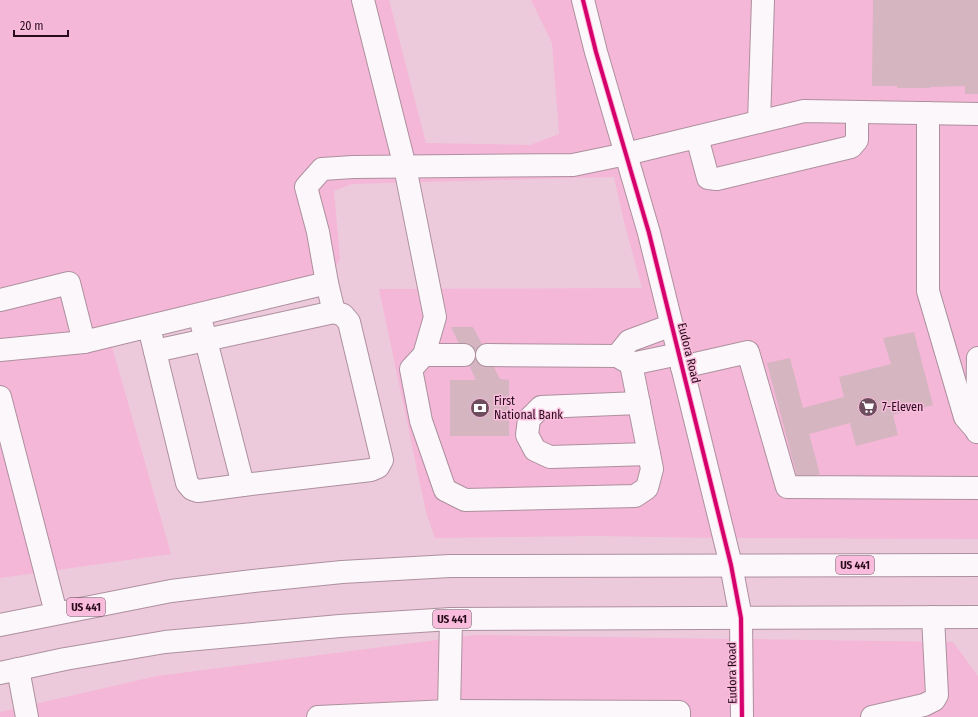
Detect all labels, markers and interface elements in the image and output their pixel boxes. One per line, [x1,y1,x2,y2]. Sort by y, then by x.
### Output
scale bar [14,12,68,38]
text: 20 m [20,19,44,33]
street label: Eudora Road [675,321,703,385]
place label: First National Bank [494,394,563,422]
supermarket icon: 7-Eleven [857,396,879,418]
bank icon: First National Bank [469,397,491,419]
place label: 7-Eleven [882,400,923,414]
road number: US 441 [836,556,874,574]
road number: US 441 [67,598,105,616]
road number: US 441 [433,610,471,628]
street label: Eudora Road [724,642,740,704]

